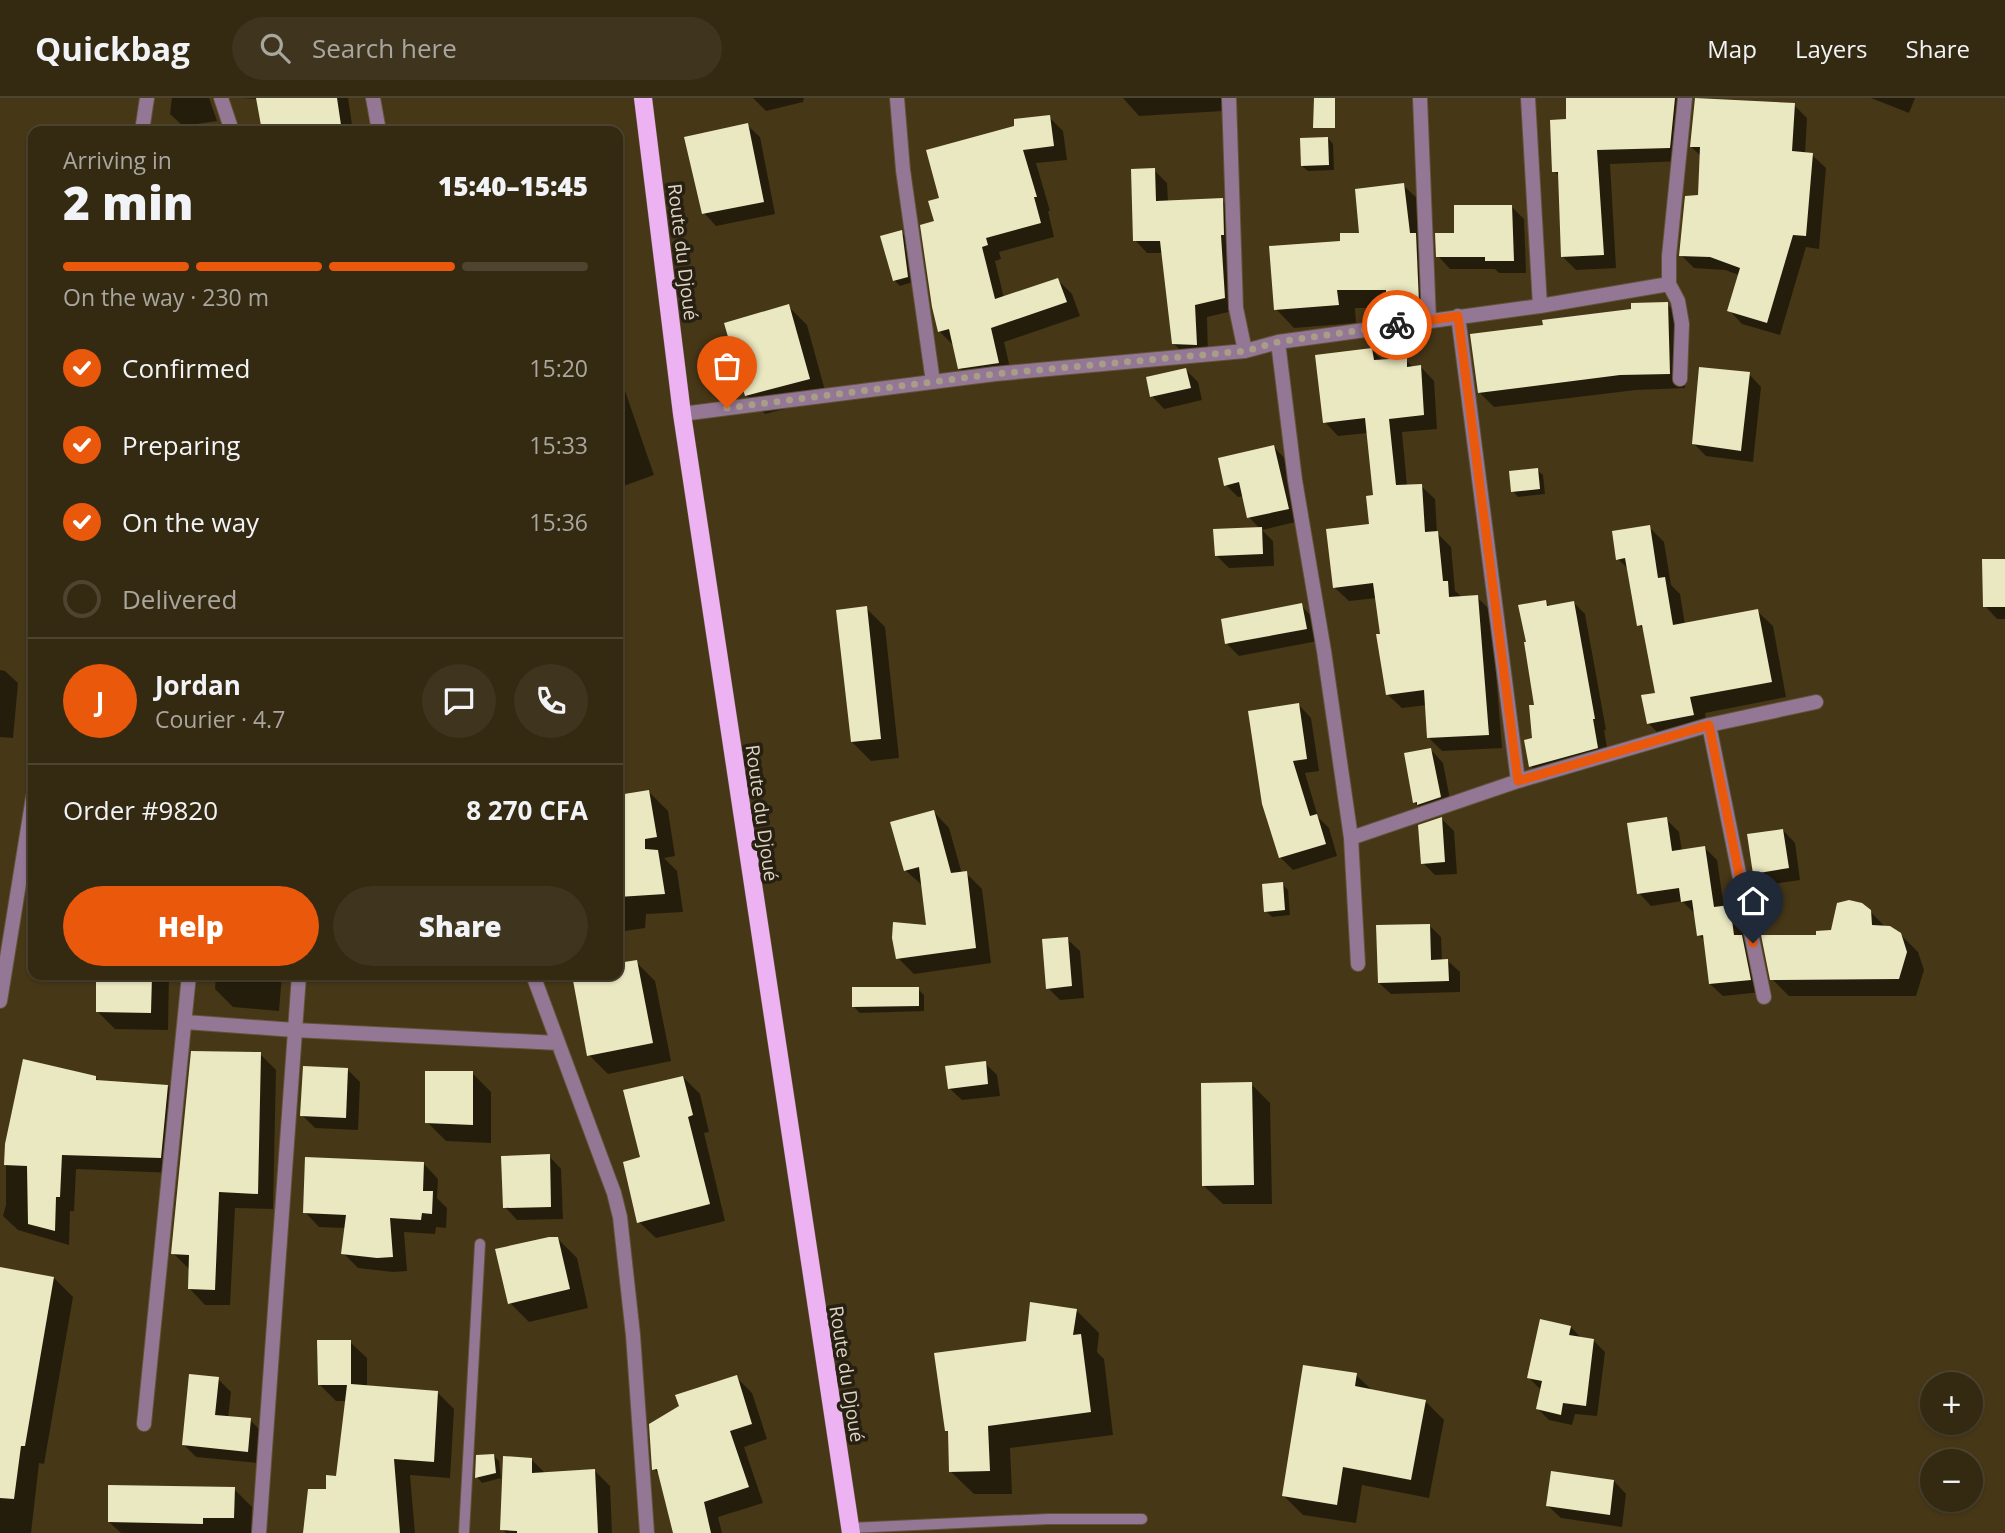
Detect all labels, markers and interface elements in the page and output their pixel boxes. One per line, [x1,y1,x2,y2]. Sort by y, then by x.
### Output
search box [232,17,722,80]
text: Quickbag [35,26,190,71]
icon: search [256,29,294,67]
text: Search here [312,30,457,66]
text: Map [1707,32,1757,65]
text: Layers [1795,32,1868,65]
text: Share [1906,32,1970,65]
text: Arriving in [63,144,172,176]
text: 15:40–15:45 [438,168,588,204]
text: 2 min [63,171,194,233]
street label: Route du Djoué [662,182,704,322]
text: On the way · 230 m [63,281,269,313]
courier [1362,290,1432,360]
icon: bike [1378,306,1416,344]
pin [697,336,757,408]
icon: bag [708,347,746,385]
icon: check [63,349,101,387]
text: Confirmed [122,350,250,386]
text: 15:20 [529,352,588,384]
icon: check [63,426,101,464]
text: Preparing [122,427,240,463]
text: 15:33 [529,429,588,461]
icon: check [63,503,101,541]
text: On the way [122,504,259,540]
text: 15:36 [529,506,588,538]
text: Delivered [122,581,237,617]
button: chat [422,664,496,738]
button: phone [514,664,588,738]
text: Jordan [155,667,241,703]
text: J [96,683,104,719]
text: Courier · 4.7 [155,703,285,735]
street label: Route du Djoué [740,743,784,883]
text: Order #9820 [63,792,218,828]
text: 8 270 CFA [466,792,588,828]
pin [1723,871,1783,943]
icon: home [1734,882,1772,920]
button: Help [63,886,319,966]
button: Share [333,886,588,966]
street label: Route du Djoué [823,1304,871,1444]
map controls [1920,1372,1983,1512]
button: + [1920,1372,1983,1435]
button: − [1920,1449,1983,1512]

